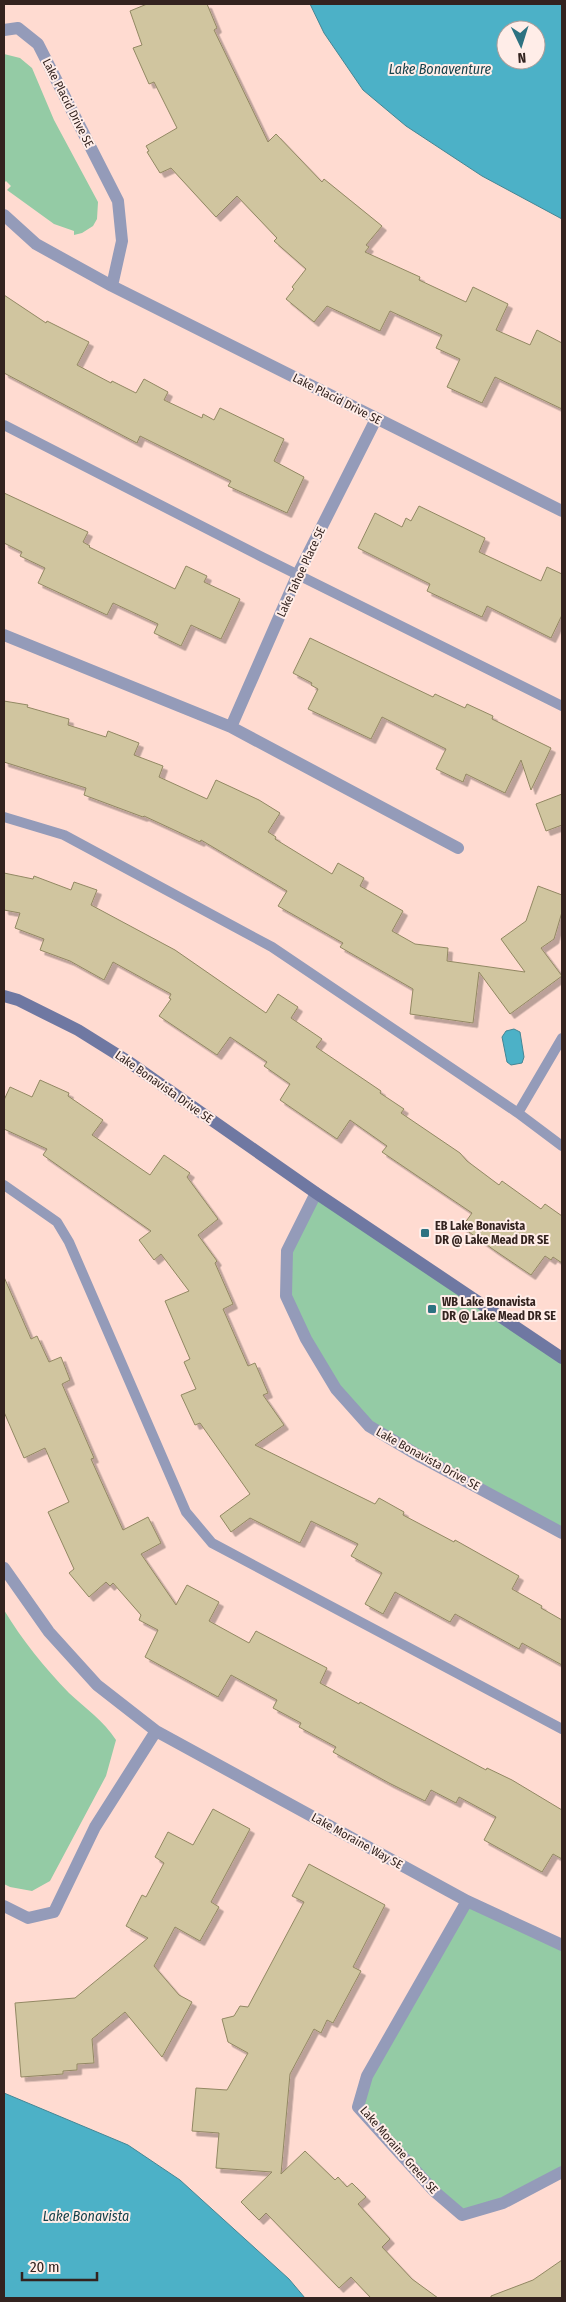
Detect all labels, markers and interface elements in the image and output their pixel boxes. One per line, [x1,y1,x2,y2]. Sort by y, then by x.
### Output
north arrow [496,20,546,70]
text: N [517,49,527,66]
street label: Lake Placid Drive SE [40,56,97,150]
water label: Lake Bonaventure [389,61,492,78]
street label: Lake Placid Drive SE [290,371,384,428]
street label: Lake Tahoe Place SE [274,524,328,619]
street label: Lake Bonavista Drive SE [112,1048,216,1126]
place label: EB Lake Bonavista DR @ Lake Mead DR SE [435,1219,549,1247]
marker: EB Lake Bonavista DR @ Lake Mead DR SE [419,1227,431,1239]
place label: WB Lake Bonavista DR @ Lake Mead DR SE [442,1295,556,1323]
marker: WB Lake Bonavista DR @ Lake Mead DR SE [426,1303,438,1315]
street label: Lake Bonavista Drive SE [374,1425,482,1493]
street label: Lake Moraine Way SE [309,1810,405,1872]
street label: Lake Moraine Green SE [357,2103,441,2197]
water label: Lake Bonavista [43,2208,129,2225]
scale bar [22,2250,98,2282]
text: 20 m [30,2258,60,2276]

